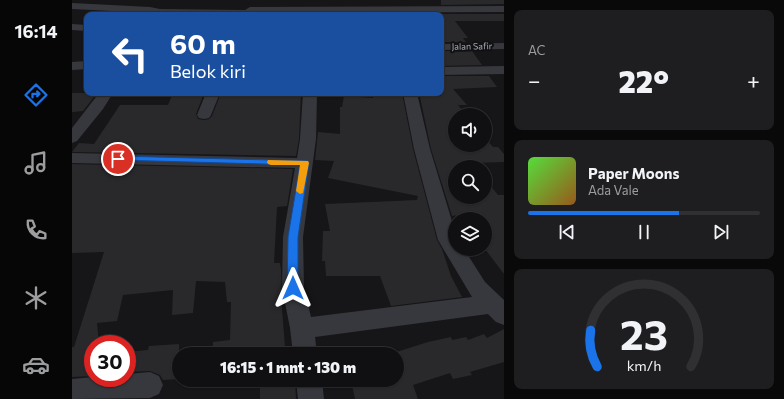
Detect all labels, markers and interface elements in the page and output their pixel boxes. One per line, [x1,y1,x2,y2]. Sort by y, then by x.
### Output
text: 16:14 [14,20,58,42]
text: 60 m [170,26,236,60]
icon: left [104,28,156,80]
street label: Jalan Safir [452,40,493,52]
text: AC [528,42,546,58]
text: Belok kiri [170,60,246,82]
text: 22° [619,62,669,99]
text: − [528,67,541,94]
text: + [747,67,760,94]
icon: directions [22,81,50,109]
map controls [448,108,492,256]
button: sound [448,108,492,152]
pin [101,142,135,176]
icon: arrive [107,148,129,170]
icon: music [22,149,50,177]
button: search [448,160,492,204]
text: Paper Moons [588,164,679,182]
text: Ada Vale [588,182,639,198]
button: layers [448,212,492,256]
icon: phone [22,216,50,244]
icon: previous [556,221,578,243]
icon: pause [633,221,655,243]
icon: next [710,221,732,243]
position arrow [272,267,314,309]
icon: climate [22,284,50,312]
text: 23 [620,308,668,359]
speed limit sign: 30 [84,335,136,387]
icon: car [22,351,50,379]
text: km/h [627,356,661,374]
text: 16:15 · 1 mnt · 130 m [220,358,356,376]

